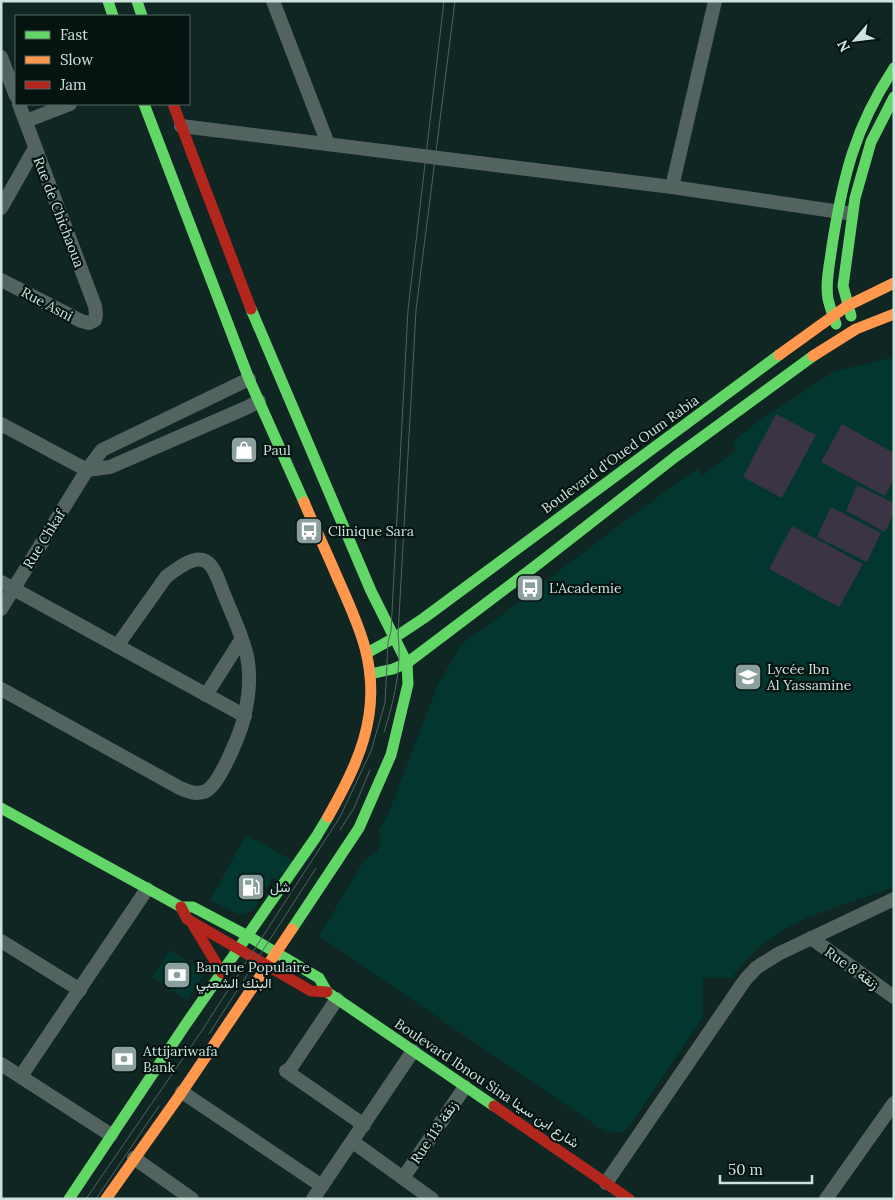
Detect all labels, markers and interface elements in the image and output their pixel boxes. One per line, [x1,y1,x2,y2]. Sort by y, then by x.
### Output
legend [15,15,190,105]
north arrow [830,15,880,65]
text: Fast [60,25,88,44]
text: N [833,37,854,55]
text: Slow [60,50,93,69]
text: Jam [59,75,87,94]
street label: Rue de Chichaoua [30,154,88,270]
street label: Rue Asni [18,283,76,325]
street label: Boulevard d'Oued Oum Rabia [538,391,702,517]
shop icon: Paul [229,435,259,465]
place label: Paul [263,441,291,459]
street label: Rue Chkaf [19,505,70,572]
bus stop icon: Clinique Sara [294,516,324,546]
place label: Clinique Sara [328,522,414,540]
bus stop icon: L'Academie [515,573,545,603]
place label: L'Academie [549,579,622,597]
place label: Lycée Ibn Al Yassamine [766,660,852,694]
school or university icon: Lycée Ibn Al Yassamine [733,662,763,692]
fuel station icon: شل [236,872,266,902]
place label: شل [270,878,290,896]
street label: Rue 8 زنقة [821,943,883,993]
place label: Banque Populaire البنك الشعبي [196,958,310,995]
bank icon: Banque Populaire البنك الشعبي [162,960,192,990]
street label: Boulevard Ibnou Sina شارع ابن سينا [390,1014,583,1153]
place label: Attijariwafa Bank [142,1042,218,1076]
bank icon: Attijariwafa Bank [109,1044,139,1074]
street label: Rue 113 زنقة [406,1097,462,1167]
scale bar [720,1152,812,1184]
text: 50 m [728,1160,763,1179]

